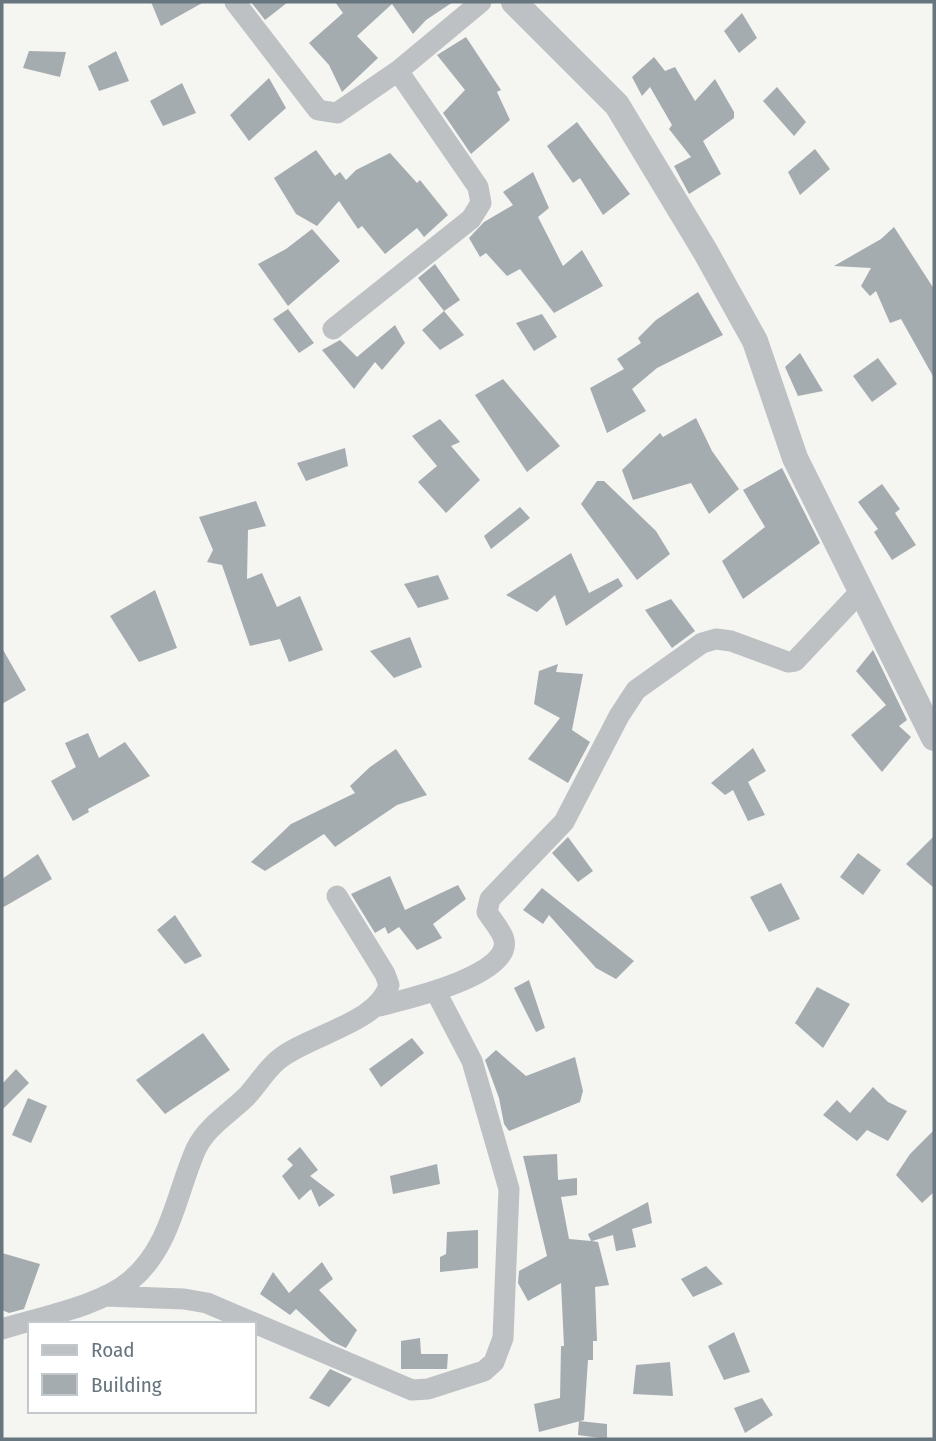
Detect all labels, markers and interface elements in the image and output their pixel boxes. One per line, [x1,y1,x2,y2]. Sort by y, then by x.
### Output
legend [28,1322,256,1413]
text: Road [91,1337,135,1363]
text: Building [91,1372,162,1398]

